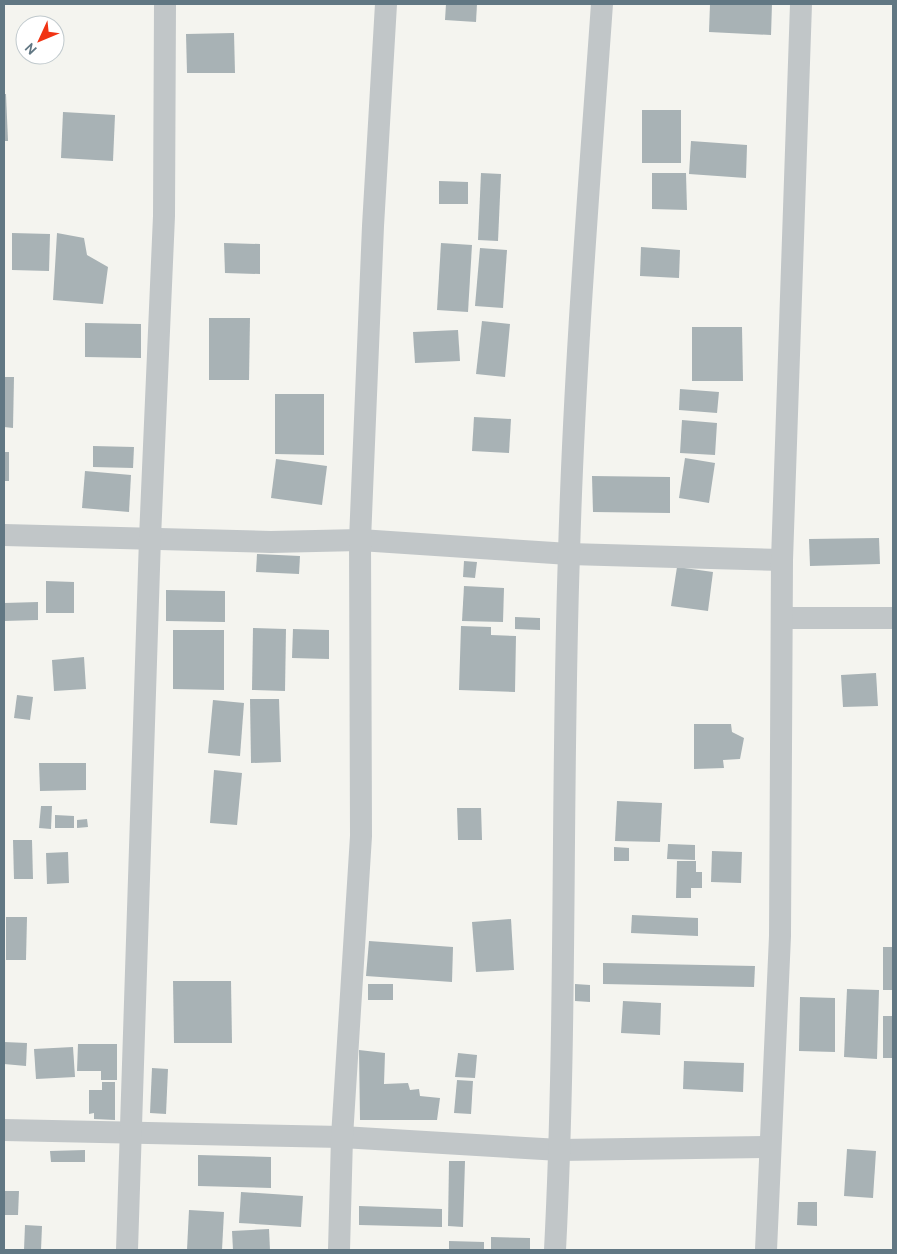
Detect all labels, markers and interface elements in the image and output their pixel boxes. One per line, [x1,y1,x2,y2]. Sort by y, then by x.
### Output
north arrow [15,15,65,65]
text: N [21,39,41,59]

